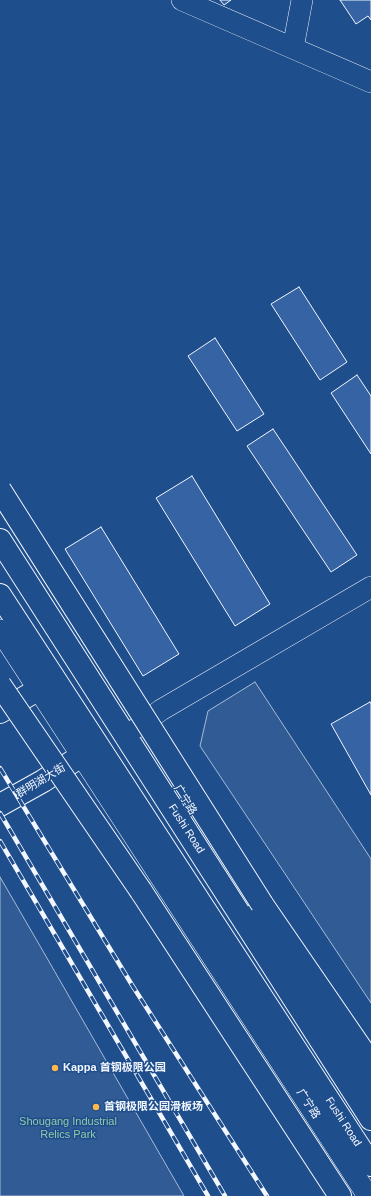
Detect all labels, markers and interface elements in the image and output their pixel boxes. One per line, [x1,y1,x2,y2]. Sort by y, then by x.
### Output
street label: 群明湖大街 [14,761,68,801]
street label: 广宁路 [171,783,199,817]
street label: Fushi Road [165,802,207,856]
place label: Kappa 首钢极限公园 [63,1061,166,1075]
marker: Kappa 首钢极限公园 [50,1063,60,1073]
street label: 广宁路 [293,1087,323,1121]
street label: Fushi Road [322,1095,364,1149]
place label: 首钢极限公园滑板场 [104,1100,203,1114]
marker: 首钢极限公园滑板场 [91,1102,101,1112]
park label: Shougang Industrial Relics Park [19,1115,117,1141]

